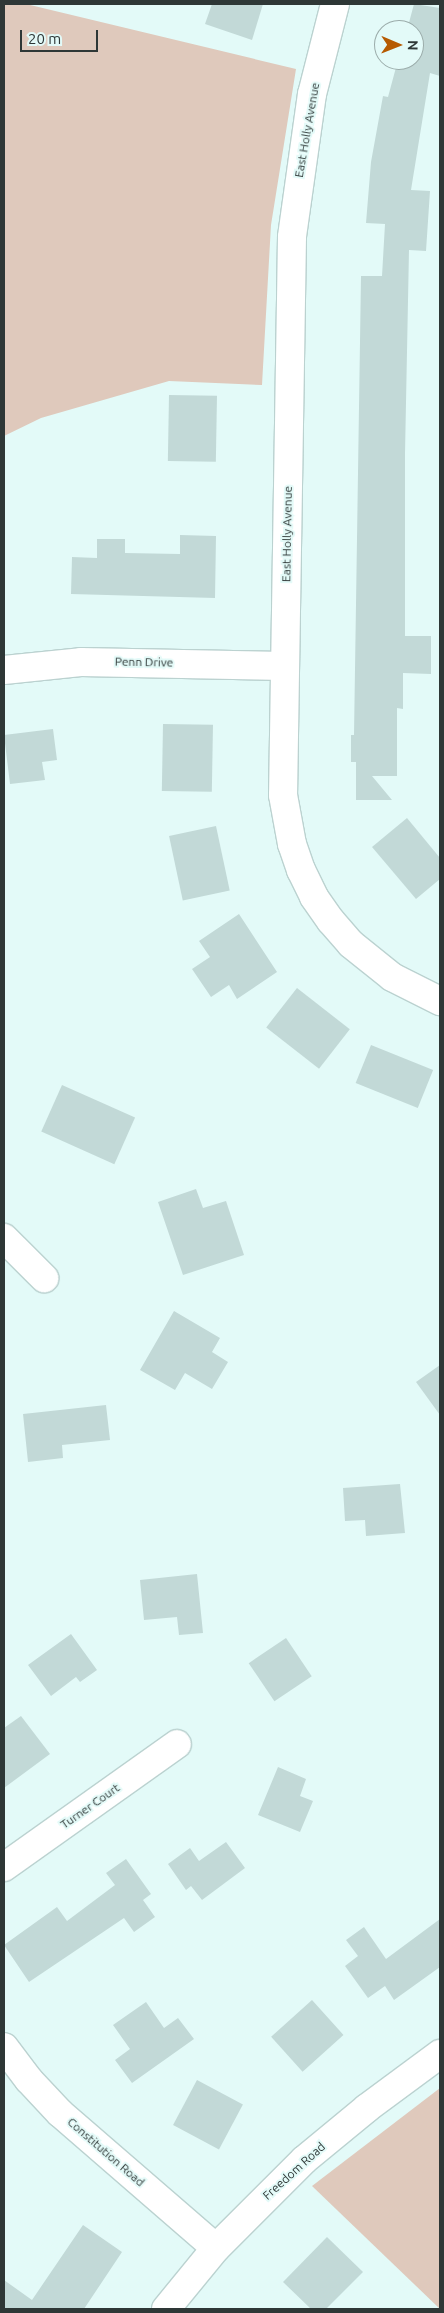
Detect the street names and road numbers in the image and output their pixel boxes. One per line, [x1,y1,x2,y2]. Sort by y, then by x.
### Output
street label: East Holly Avenue [292,81,322,179]
street label: East Holly Avenue [279,486,295,582]
street label: Penn Drive [115,654,173,670]
street label: Turner Court [58,1780,122,1832]
street label: Constitution Road [64,2115,148,2189]
street label: Freedom Road [260,2139,328,2203]

